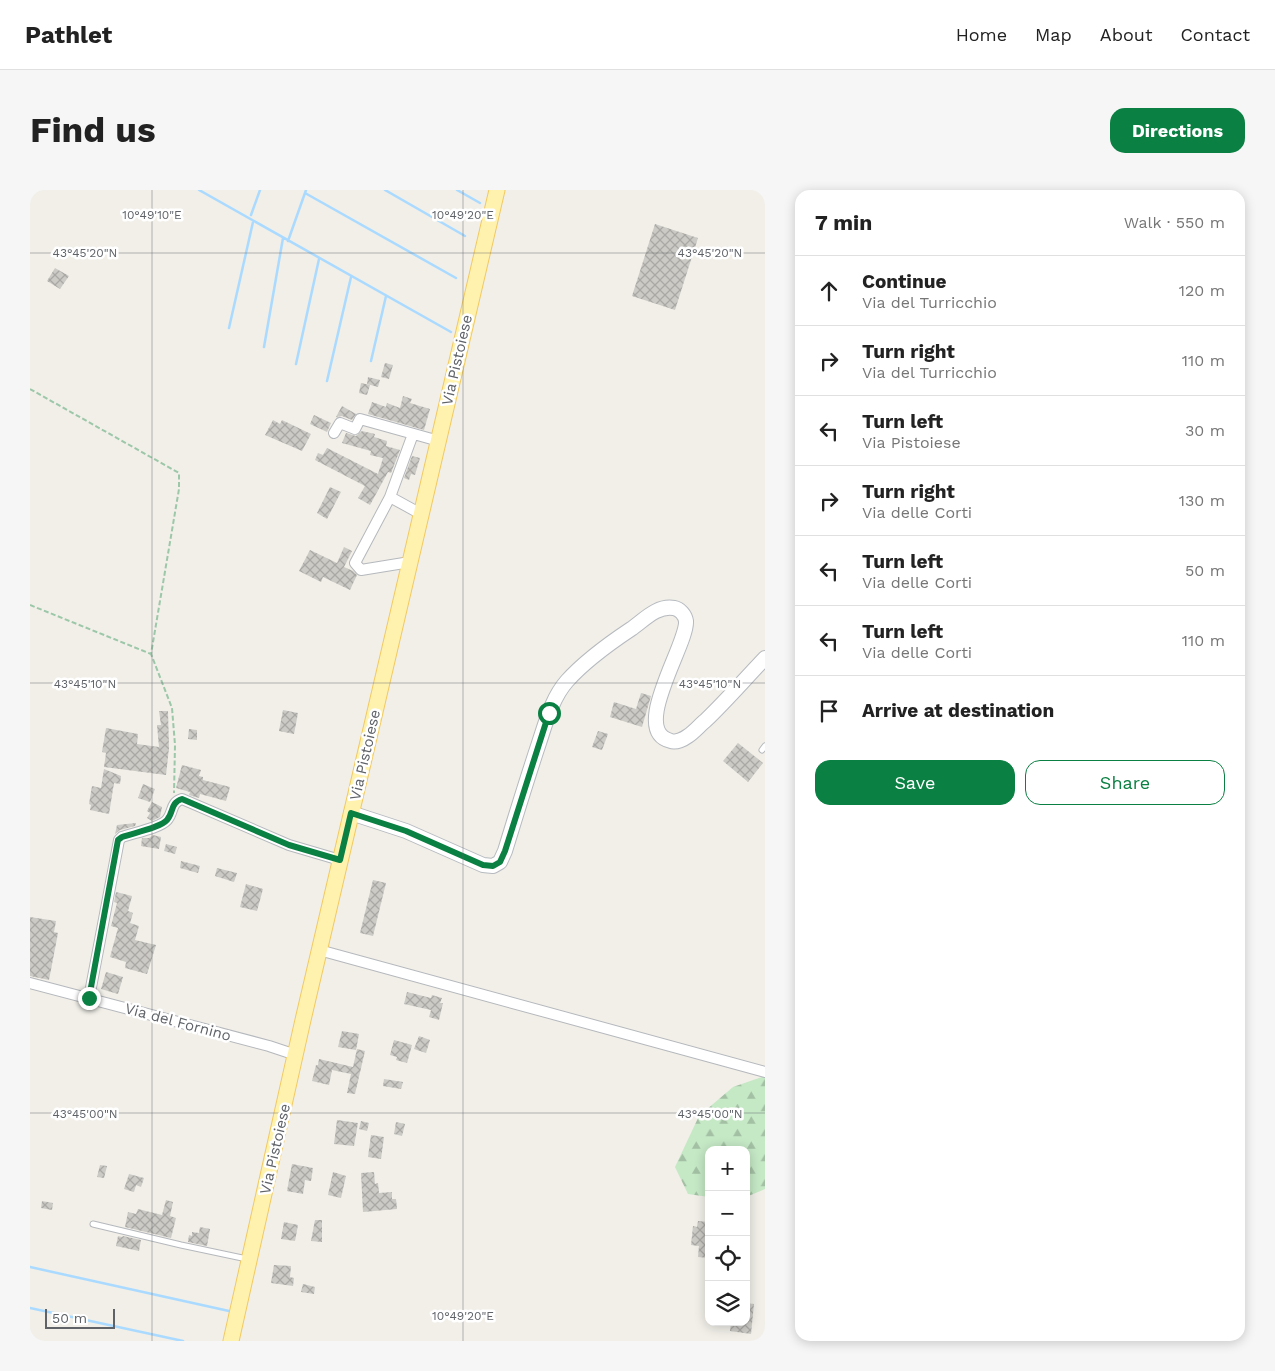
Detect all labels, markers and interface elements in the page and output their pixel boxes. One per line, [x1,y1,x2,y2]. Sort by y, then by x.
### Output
text: Pathlet [25,21,112,49]
text: Home [956,24,1007,45]
text: Map [1035,24,1072,45]
text: About [1100,24,1152,45]
text: Contact [1180,24,1250,45]
button: Directions [1110,108,1245,153]
text: Find us [30,109,156,151]
text: 10°49'10"E [122,208,182,222]
text: 10°49'20"E [432,208,494,222]
text: 7 min [815,210,872,235]
text: Walk · 550 m [1124,213,1225,232]
text: 43°45'20"N [53,246,117,260]
text: 43°45'20"N [678,246,742,260]
text: Continue [862,270,946,293]
icon: ahead [815,277,843,305]
text: 120 m [1179,281,1225,300]
text: Via del Turricchio [862,293,997,312]
street label: Via Pistoiese [438,313,476,407]
text: Turn right [862,340,955,363]
icon: right [815,347,843,375]
text: 110 m [1182,351,1225,370]
text: Via del Turricchio [862,363,997,382]
text: Turn left [862,410,943,433]
icon: left [815,417,843,445]
text: 30 m [1185,421,1225,440]
text: Via Pistoiese [862,433,961,452]
text: Turn right [862,480,955,503]
icon: right [815,487,843,515]
text: 130 m [1179,491,1225,510]
text: Via delle Corti [862,503,972,522]
text: Turn left [862,550,943,573]
icon: left [815,557,843,585]
text: 50 m [1185,561,1225,580]
text: Via delle Corti [862,573,972,592]
text: Turn left [862,620,943,643]
icon: left [815,627,843,655]
text: 110 m [1182,631,1225,650]
text: Via delle Corti [862,643,972,662]
text: 43°45'10"N [54,677,116,691]
text: 43°45'10"N [679,677,741,691]
icon: arrive [815,697,843,725]
text: Arrive at destination [862,699,1054,722]
route start [538,702,561,725]
street label: Via Pistoiese [346,708,384,802]
button: Save [815,760,1015,805]
button: Share [1025,760,1225,805]
route end [78,987,101,1010]
street label: Via del Fornino [123,999,233,1045]
street label: Via Pistoiese [256,1102,294,1196]
text: 43°45'00"N [52,1107,118,1121]
text: 43°45'00"N [677,1107,743,1121]
map controls [705,1146,750,1326]
button: + [705,1146,750,1191]
button: − [705,1191,750,1236]
button: locate [705,1236,750,1281]
button: layers [705,1281,750,1326]
scale bar [45,1306,115,1329]
text: 10°49'20"E [432,1309,494,1323]
text: 50 m [52,1310,87,1326]

